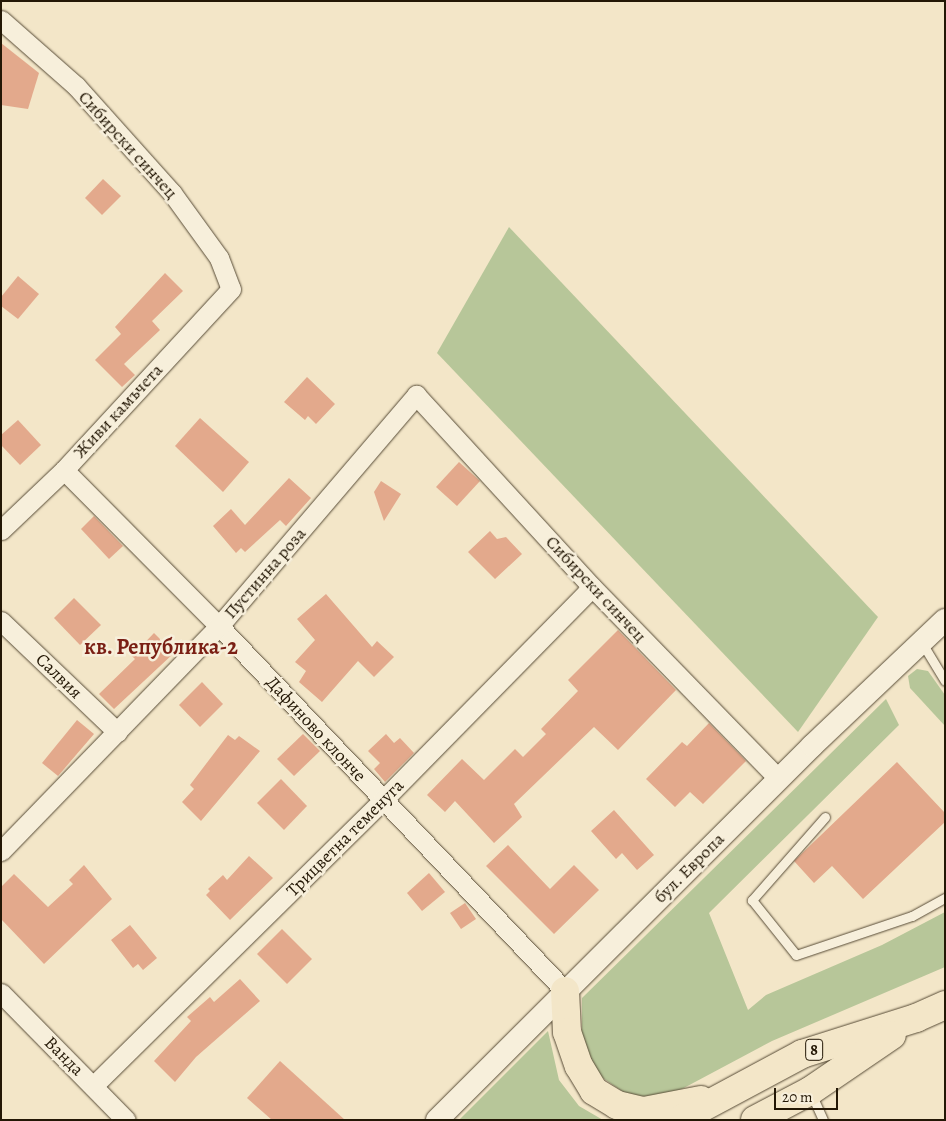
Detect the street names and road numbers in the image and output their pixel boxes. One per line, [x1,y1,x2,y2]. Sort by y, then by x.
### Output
street label: Сибирски синчец [74,87,182,203]
street label: Живи камъчета [69,359,167,463]
street label: Пустинна роза [220,523,310,623]
street label: Сибирски синчец [541,531,651,647]
street label: Салвия [31,649,87,703]
street label: Дафиново клонче [261,672,371,786]
street label: Трицветна теменуга [282,775,408,901]
street label: бул. Европа [649,828,729,908]
street label: Ванда [40,1032,88,1080]
road number: 8 [804,1036,824,1064]

